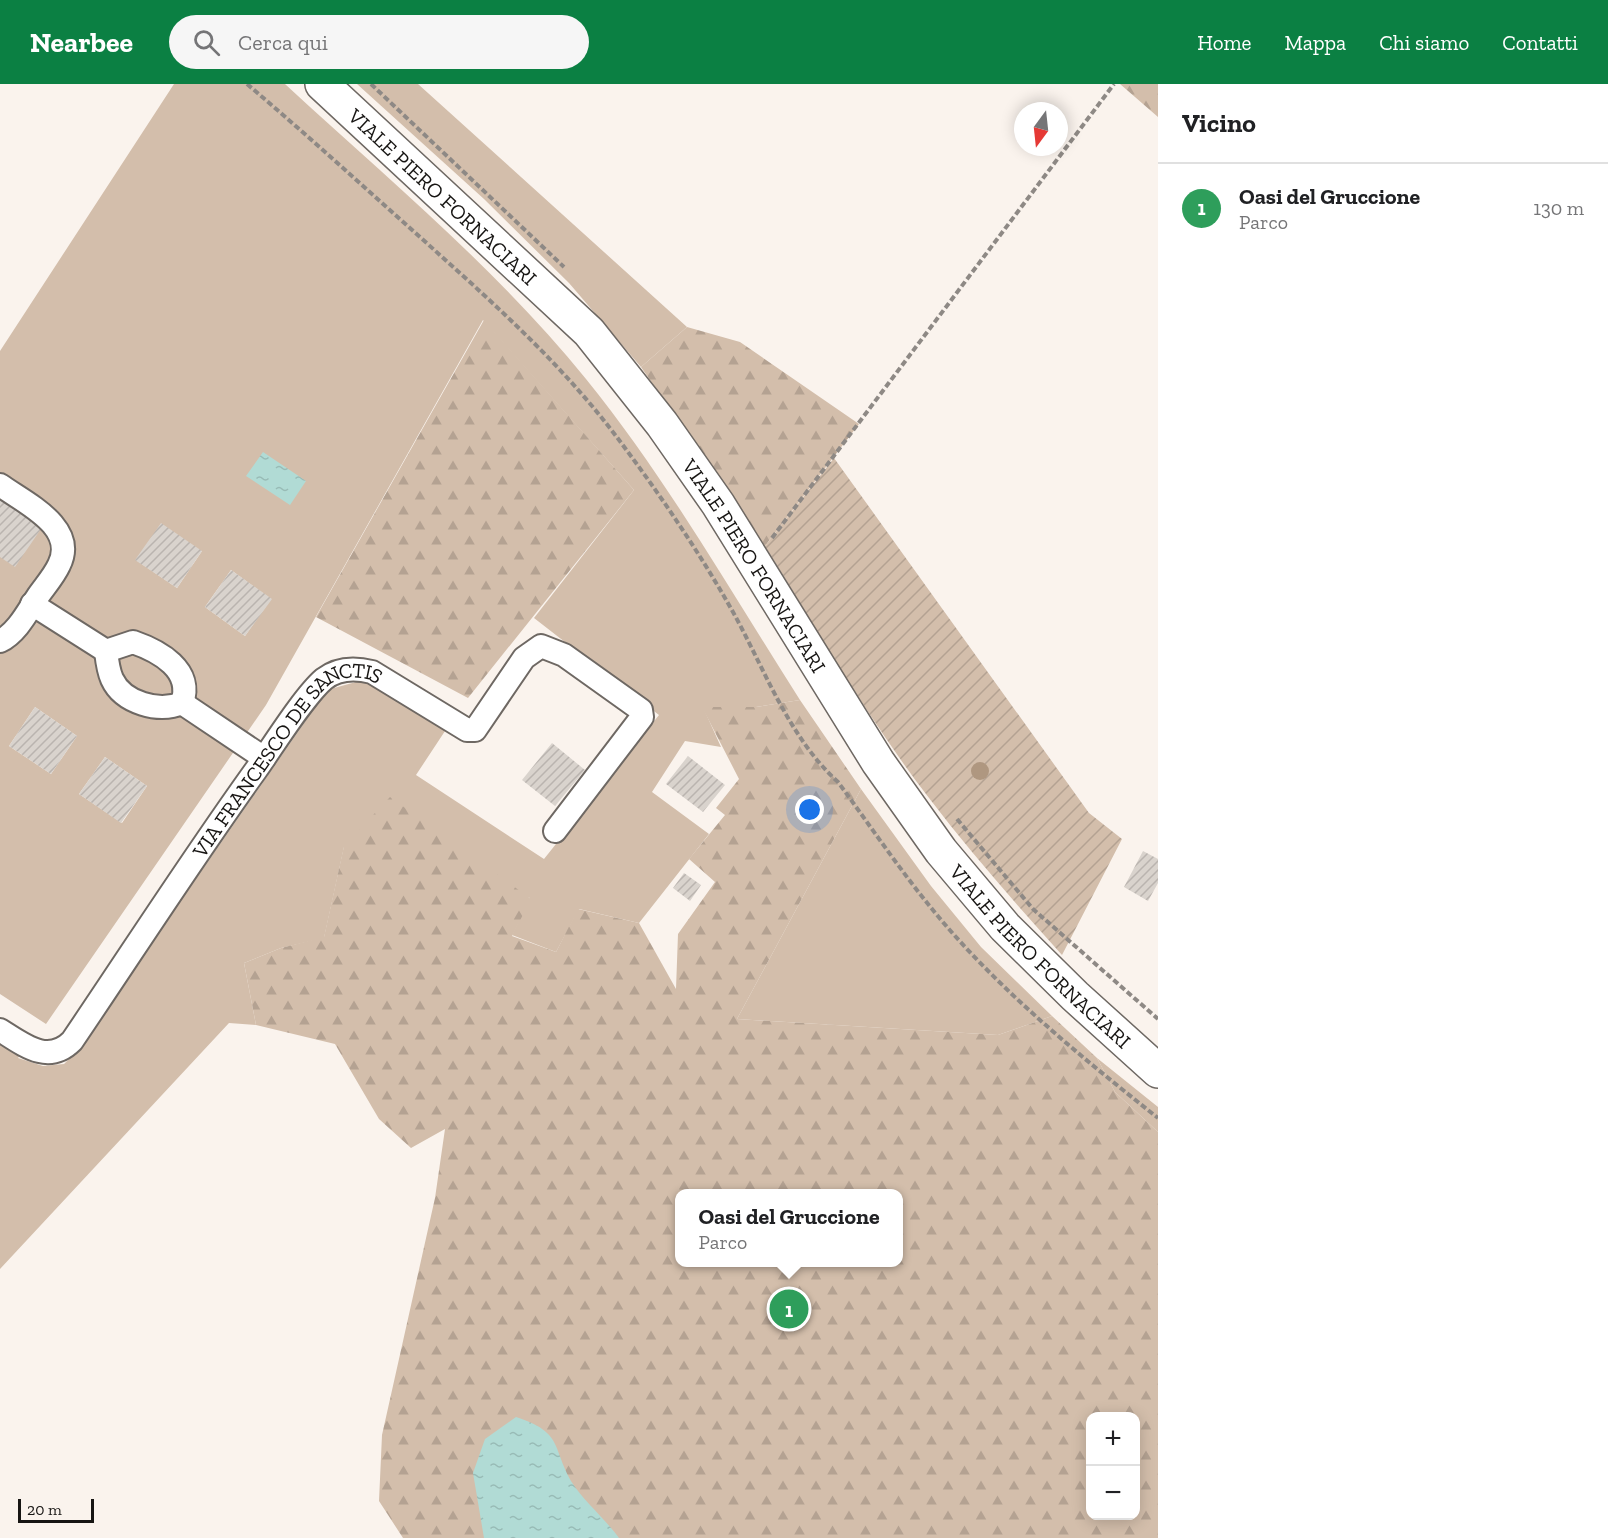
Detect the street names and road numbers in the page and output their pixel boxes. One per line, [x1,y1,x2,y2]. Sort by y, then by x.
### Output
street label: VIALE PIERO FORNACIARI [343,102,542,290]
street label: VIALE PIERO FORNACIARI [677,453,832,677]
street label: VIA FRANCESCO DE SANCTIS [186,657,388,863]
street label: VIALE PIERO FORNACIARI [944,858,1136,1053]

